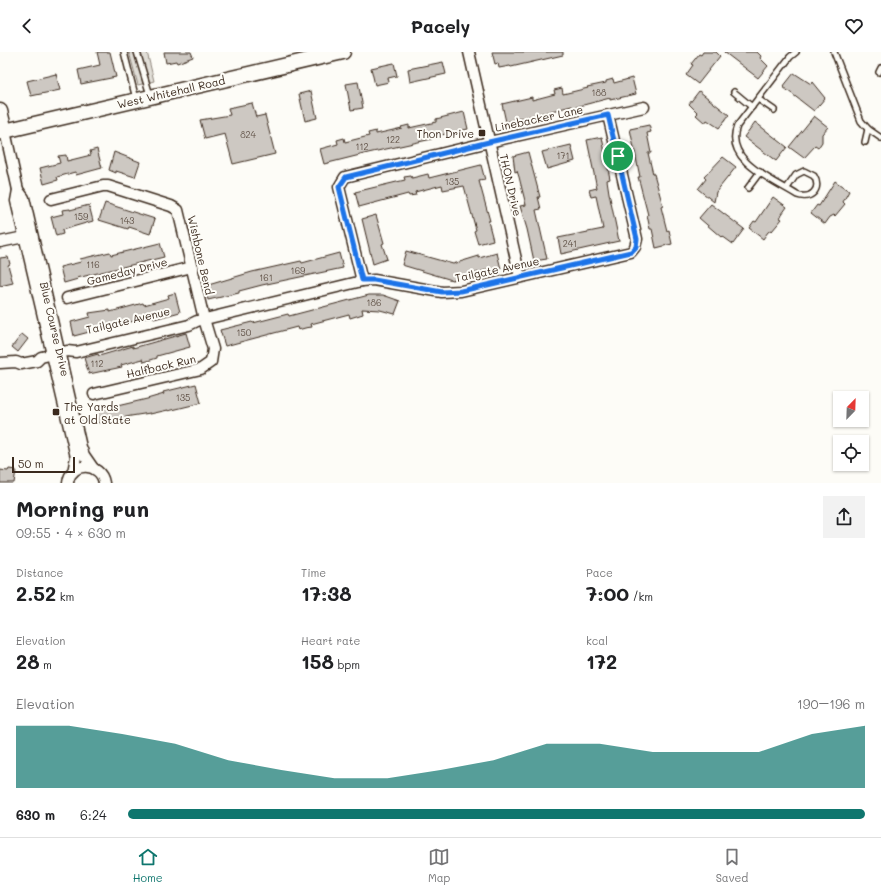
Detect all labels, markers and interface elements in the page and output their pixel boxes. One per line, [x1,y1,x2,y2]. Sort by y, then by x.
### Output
text: Pacely [411,14,470,38]
icon: back [16,15,38,37]
icon: heart [843,15,865,37]
street label: West Whitehall Road [115,72,227,112]
house number: 188 [592,87,607,98]
street label: Linebacker Lane [494,101,585,135]
place label: Thon Drive [416,126,474,141]
marker: Thon Drive [477,128,487,138]
house number: 824 [240,129,257,140]
house number: 122 [386,134,400,145]
pin [601,139,635,173]
house number: 112 [355,141,369,152]
icon: arrive [607,145,629,167]
house number: 171 [556,150,570,161]
street label: THON Drive [497,152,525,218]
house number: 135 [445,176,459,187]
house number: 159 [74,211,89,222]
street label: Wishbone Bend [185,214,217,296]
house number: 143 [120,215,134,226]
house number: 241 [563,238,577,249]
street label: Tailgate Avenue [454,253,541,285]
street label: Gameday Drive [85,254,169,288]
house number: 116 [86,259,100,270]
house number: 169 [291,265,306,276]
house number: 161 [259,272,273,283]
street label: Blue Course Drive [37,280,73,378]
house number: 186 [367,297,381,308]
street label: Tailgate Avenue [85,303,172,337]
house number: 150 [237,327,252,338]
street label: Halfback Run [125,351,197,381]
house number: 112 [90,358,104,369]
north arrow [833,391,869,427]
map controls [833,391,869,471]
house number: 135 [176,392,190,403]
place label: The Yards at Old State [64,399,131,427]
marker: The Yards at Old State [51,407,61,417]
button: locate [833,435,869,471]
scale bar [12,455,75,474]
text: 50 m [18,456,44,471]
text: Morning run [16,494,149,523]
button: share [823,496,865,538]
text: 09:55 · 4 × 630 m [16,524,126,541]
text: Distance [16,565,63,580]
text: Time [301,565,326,580]
text: Pace [586,565,613,580]
text: 2.52 [16,580,56,606]
text: 17:38 [301,580,352,606]
text: 7:00 [586,580,629,606]
text: km [56,589,74,604]
text: /km [629,589,653,604]
text: Elevation [16,633,65,648]
text: Heart rate [301,633,360,648]
text: kcal [586,633,608,648]
text: 28 [16,648,40,674]
text: 158 [301,648,334,674]
text: 172 [586,648,617,674]
text: m [40,657,52,672]
text: bpm [334,657,360,672]
text: Elevation [16,695,74,712]
text: 190–196 m [797,695,865,712]
text: 630 m [16,806,55,823]
text: 6:24 [80,806,107,823]
tab: Home [133,846,163,885]
tab: Map [428,846,450,885]
tab: Saved [716,846,748,885]

